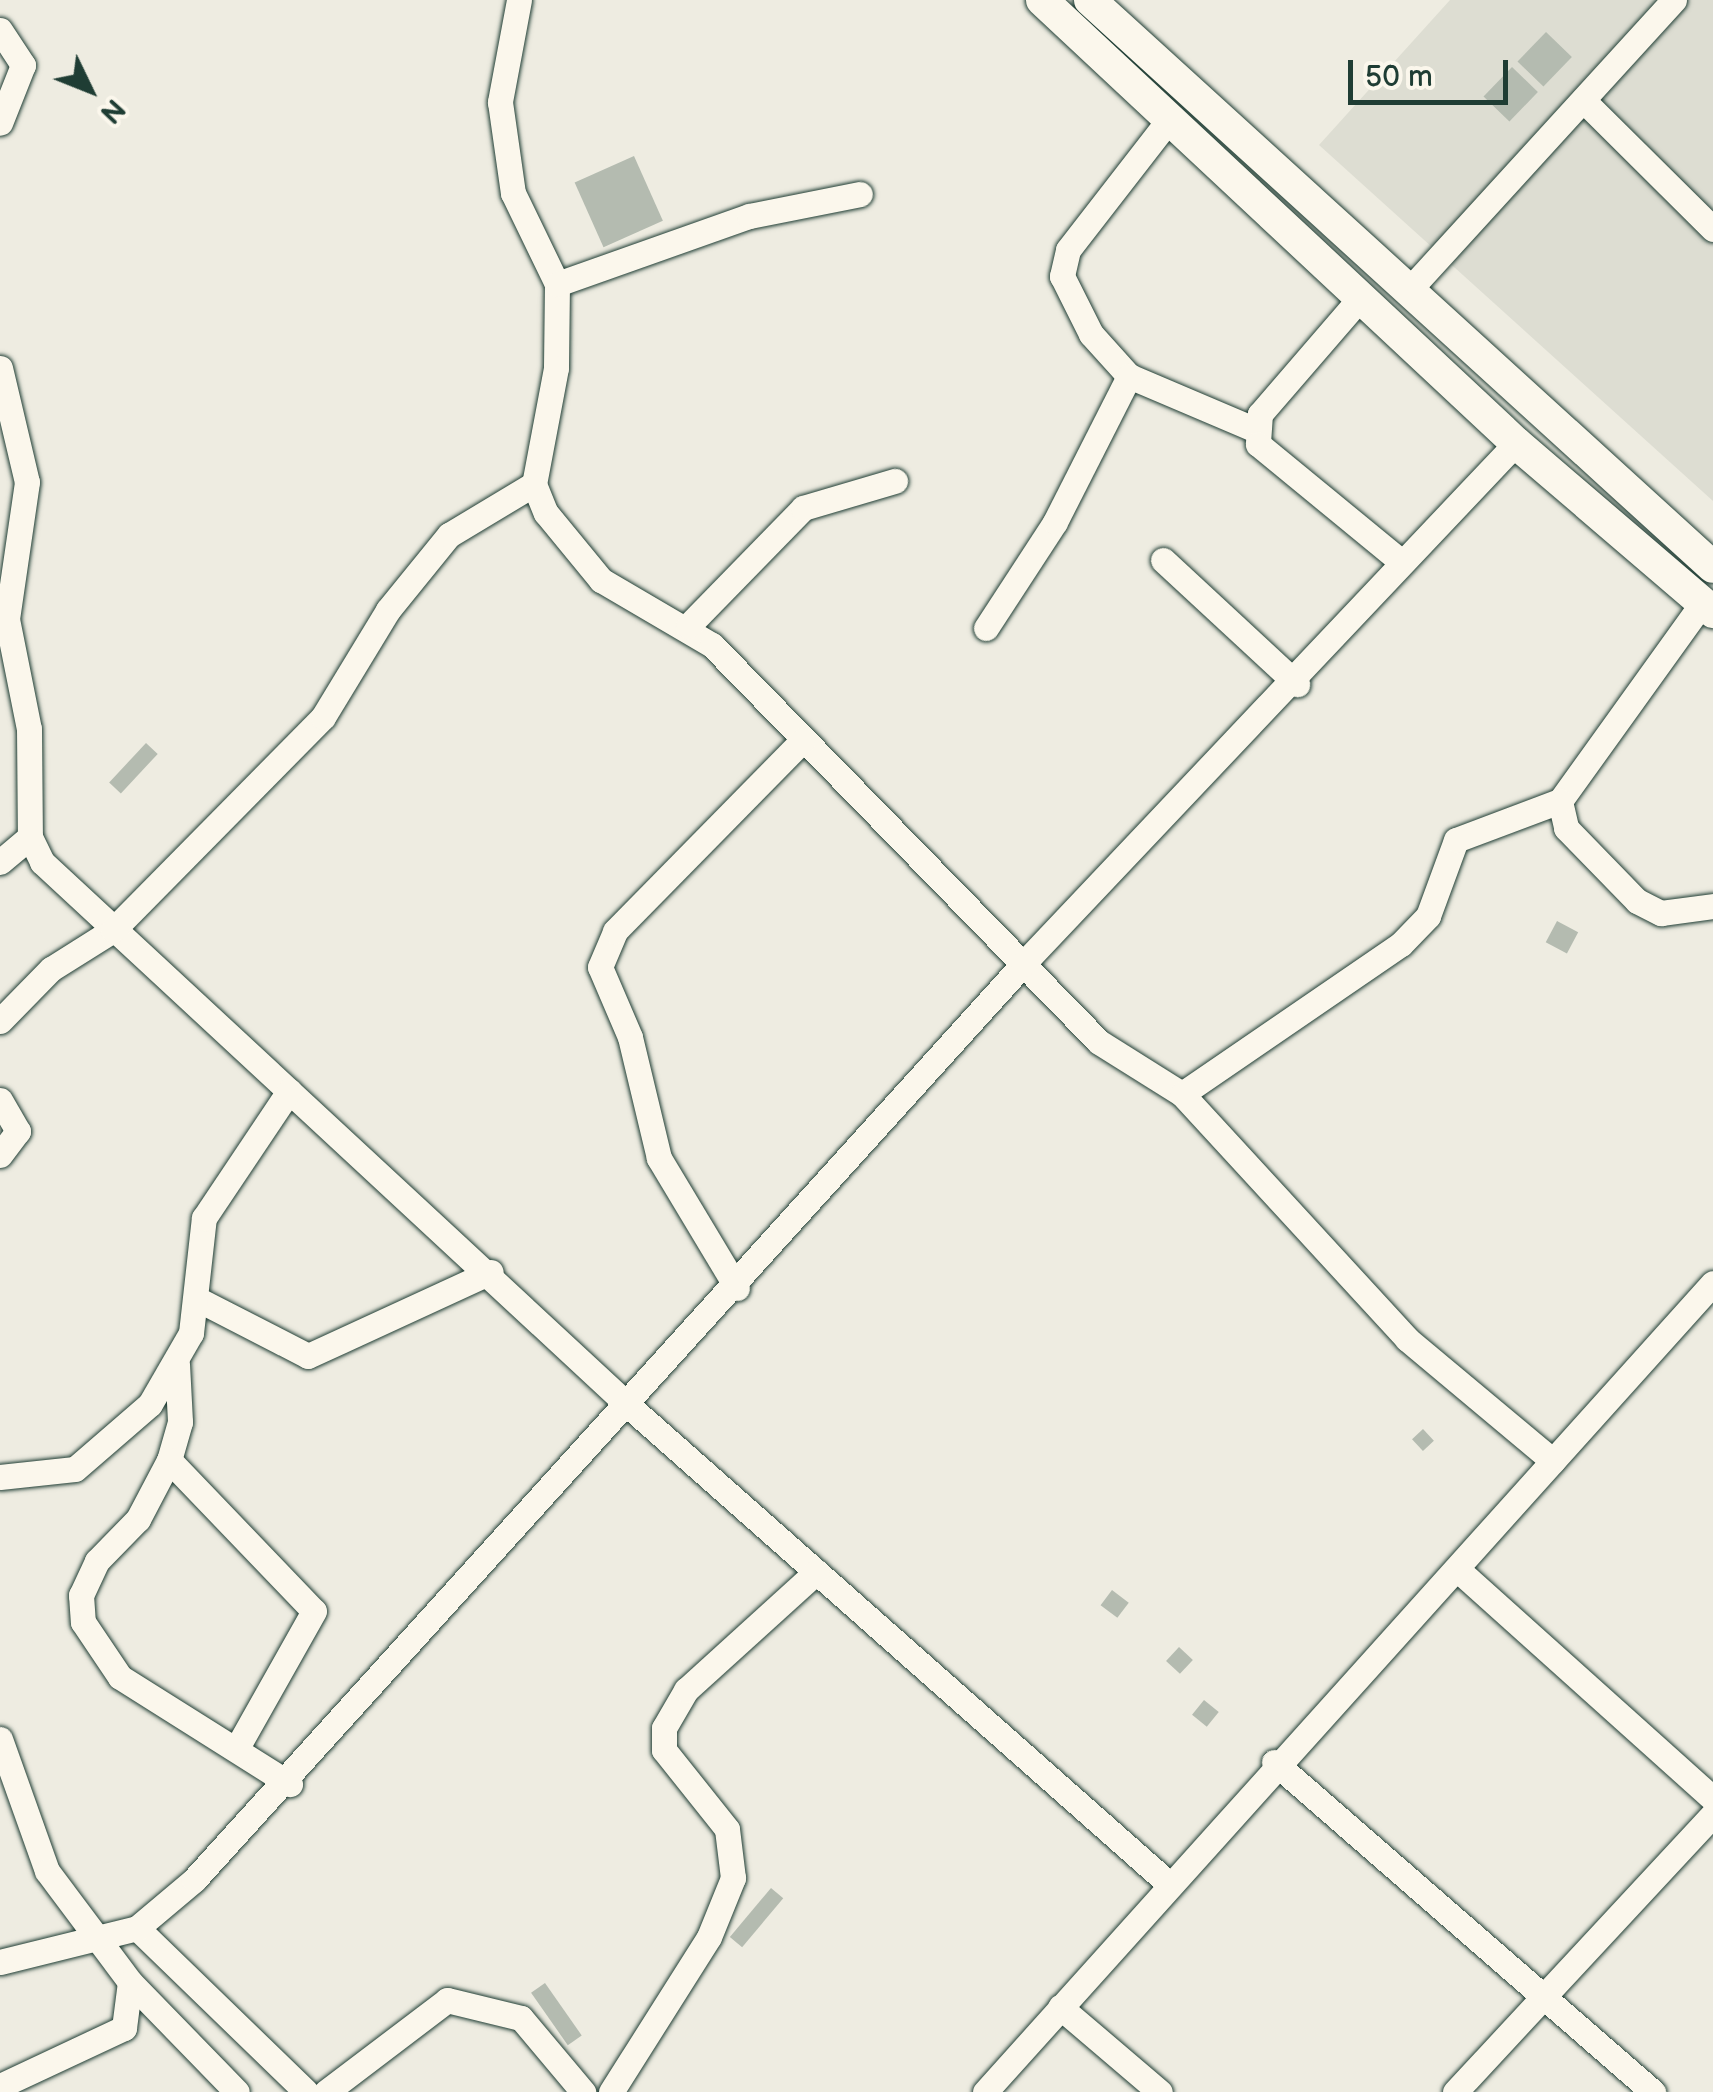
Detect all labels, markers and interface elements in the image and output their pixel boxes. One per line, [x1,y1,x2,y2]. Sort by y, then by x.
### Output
north arrow [40,40,140,140]
scale bar [1353,40,1513,102]
text: 50 m [1365,59,1433,95]
text: N [93,92,132,130]

